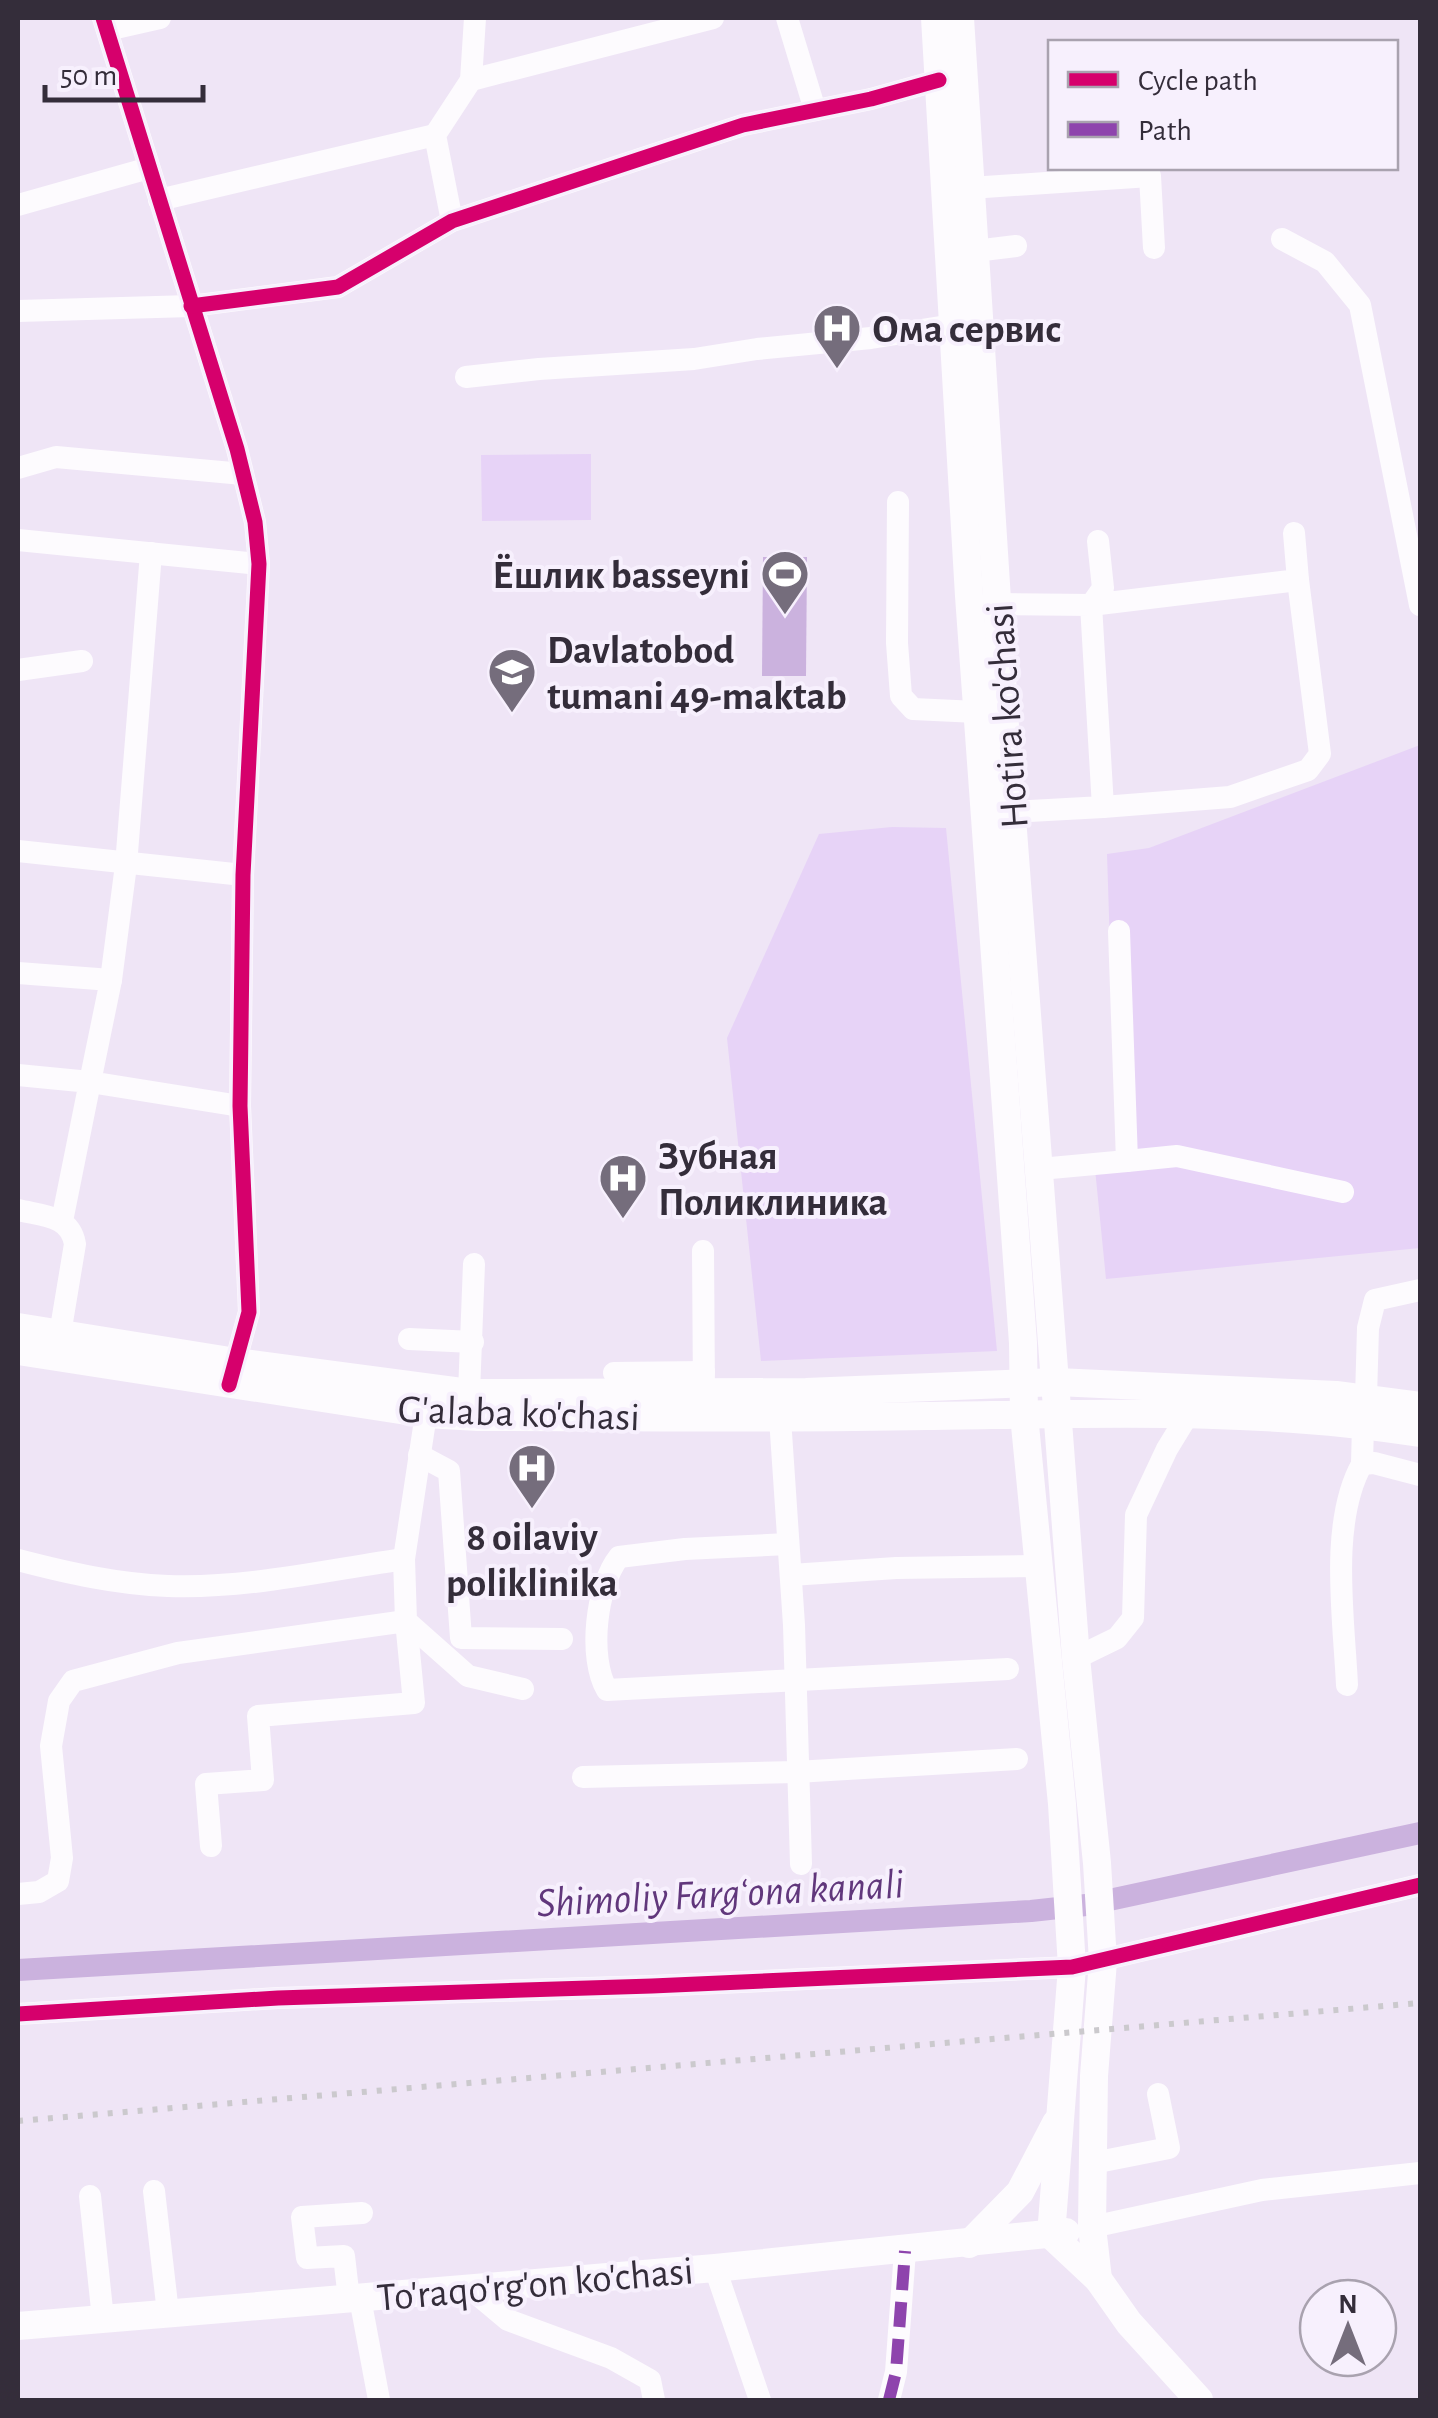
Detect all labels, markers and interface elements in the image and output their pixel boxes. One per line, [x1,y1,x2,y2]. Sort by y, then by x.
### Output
scale bar [45,40,202,102]
legend [1048,40,1398,170]
text: 50 m [60,61,117,91]
text: Cycle path [1138,66,1258,96]
text: Path [1138,116,1192,146]
hospital icon: Ома сервис [811,302,863,370]
place label: Ома сервис [872,310,1062,350]
sports icon: Ёшлик basseyni [759,548,811,616]
place label: Ёшлик basseyni [492,553,750,596]
street label: Hotira ko'chasi [980,602,1036,830]
place label: Davlatobod tumani 49-maktab [547,631,847,717]
school or university icon: Davlatobod tumani 49-maktab [486,646,538,714]
place label: Зубная Поликлиника [658,1137,888,1223]
hospital icon: Зубная Поликлиника [597,1152,649,1220]
street label: G'alaba ko'chasi [397,1390,641,1438]
hospital icon: 8 oilaviy poliklinika [506,1442,558,1510]
place label: 8 oilaviy poliklinika [446,1518,618,1604]
water label: Shimoliy Fargʻona kanali [535,1863,905,1925]
street label: To'raqo'rg'on ko'chasi [375,2251,695,2319]
north arrow [1298,2278,1398,2378]
text: N [1338,2291,1358,2319]

